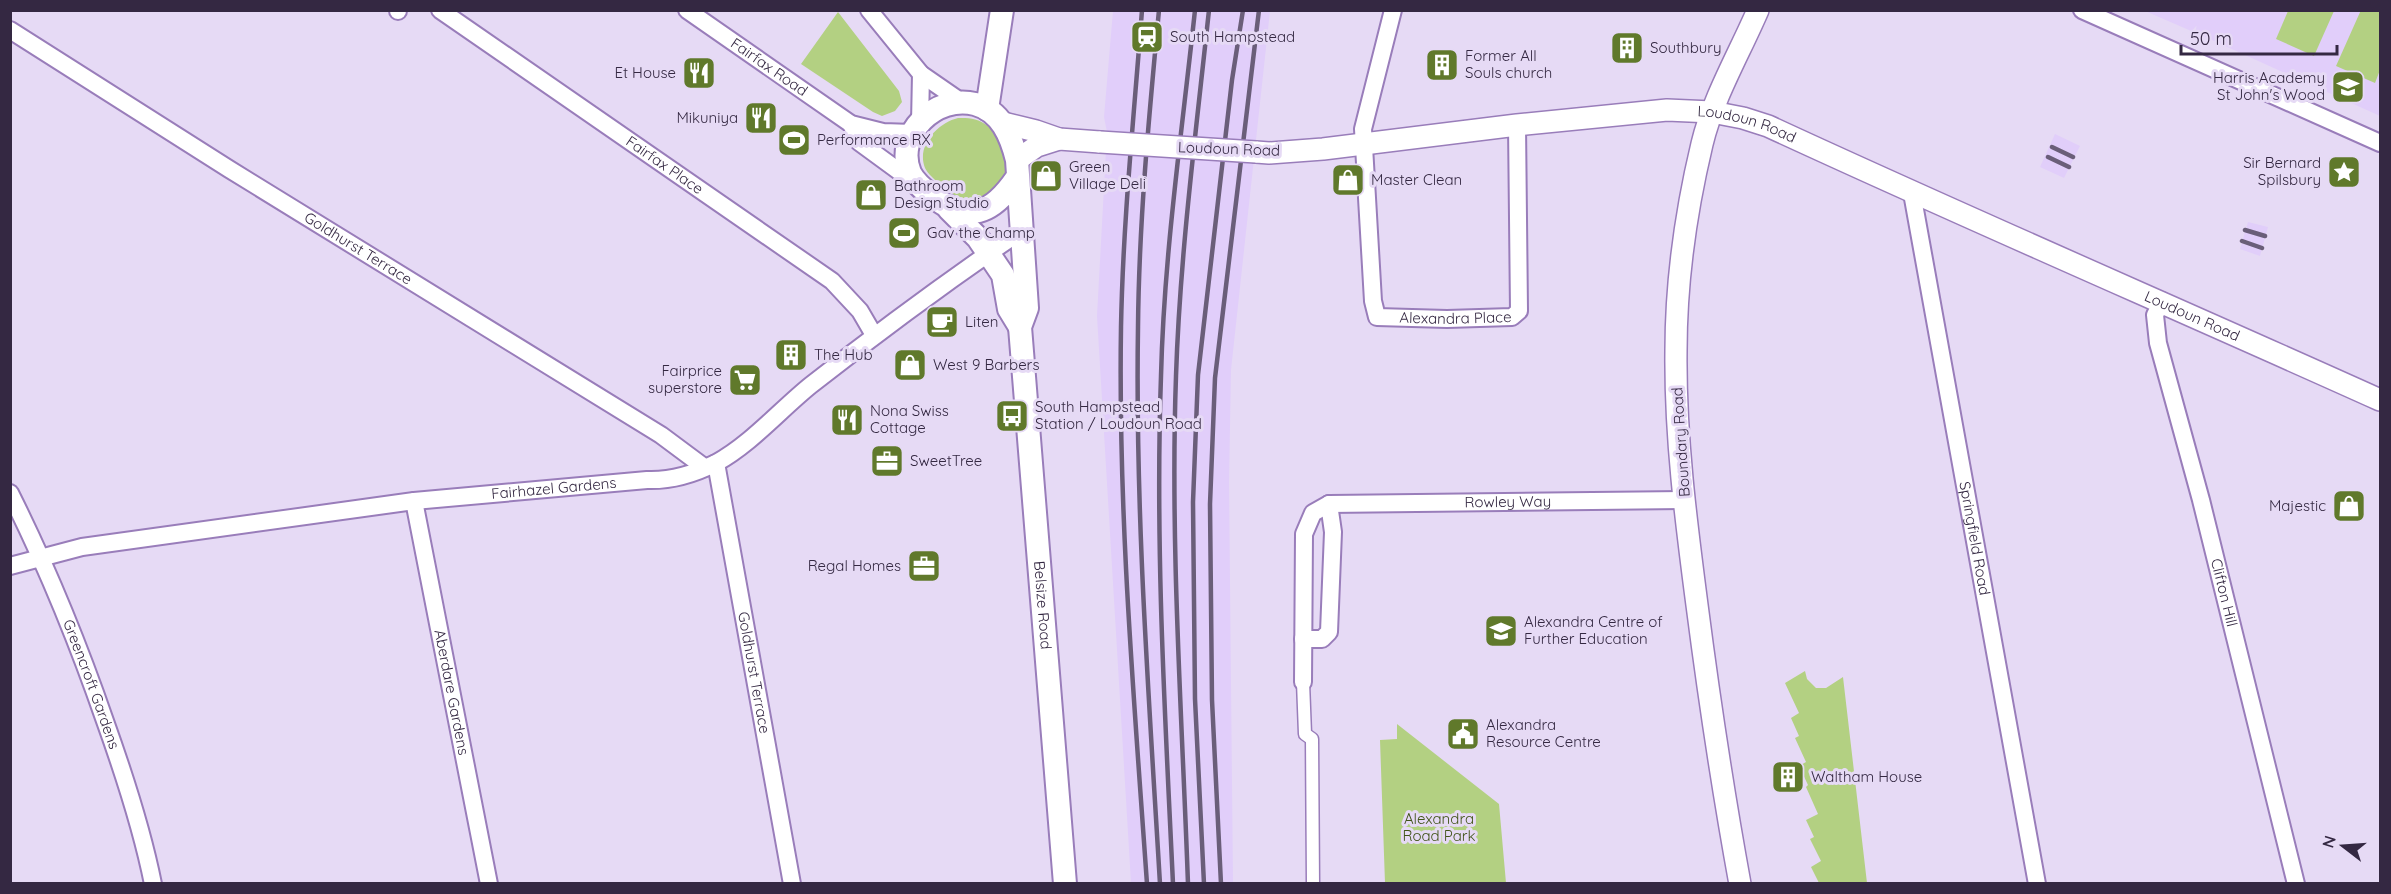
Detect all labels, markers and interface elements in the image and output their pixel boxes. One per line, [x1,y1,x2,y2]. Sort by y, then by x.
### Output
scale bar [2181,18,2337,56]
station icon: South Hampstead [1129,19,1165,55]
place label: South Hampstead [1170,27,1295,46]
text: 50 m [2190,27,2232,50]
building icon: Southbury [1609,30,1645,66]
street label: Fairfax Road [727,33,812,100]
place label: Southbury [1650,38,1722,57]
place label: Former All Souls church [1465,46,1552,82]
building icon: Former All Souls church [1424,47,1460,83]
restaurant icon: Et House [681,55,717,91]
place label: Et House [614,63,676,82]
place label: Harris Academy St John's Wood [2213,68,2325,104]
school or university icon: Harris Academy St John's Wood [2330,69,2366,105]
restaurant icon: Mikuniya [743,100,779,136]
street label: Loudoun Road [1697,101,1799,147]
place label: Mikuniya [676,108,738,127]
sports icon: Performance RX [776,122,812,158]
place label: Performance RX [817,130,931,149]
street label: Fairfax Place [622,131,707,198]
street label: Loudoun Road [1178,137,1280,160]
place label: Sir Bernard Spilsbury [2243,153,2321,189]
place icon: Sir Bernard Spilsbury [2326,154,2362,190]
place label: Green Village Deli [1069,157,1146,193]
shop icon: Green Village Deli [1028,158,1064,194]
shop icon: Master Clean [1330,162,1366,198]
place label: Master Clean [1371,170,1462,189]
place label: Bathroom Design Studio [894,176,989,212]
shop icon: Bathroom Design Studio [853,177,889,213]
street label: Goldhurst Terrace [301,208,416,289]
sports icon: Gav the Champ [886,215,922,251]
place label: Gav the Champ [927,223,1035,242]
street label: Loudoun Road [2142,286,2243,345]
cafe icon: Liten [924,304,960,340]
street label: Alexandra Place [1399,307,1512,328]
place label: Liten [965,312,998,331]
building icon: The Hub [773,337,809,373]
place label: The Hub [814,345,873,364]
shop icon: West 9 Barbers [892,347,928,383]
place label: West 9 Barbers [933,355,1039,374]
place label: Fairprice superstore [648,361,722,397]
supermarket icon: Fairprice superstore [727,362,763,398]
street label: Boundary Road [1667,387,1694,497]
place label: South Hampstead Station / Loudoun Road [1035,397,1202,433]
bus stop icon: South Hampstead Station / Loudoun Road [994,398,1030,434]
place label: Nona Swiss Cottage [870,401,949,437]
restaurant icon: Nona Swiss Cottage [829,402,865,438]
office icon: SweetTree [869,443,905,479]
place label: SweetTree [910,451,982,470]
street label: Fairhazel Gardens [490,473,617,503]
street label: Springfield Road [1955,480,1995,597]
shop icon: Majestic [2331,488,2367,524]
street label: Rowley Way [1464,491,1551,511]
place label: Majestic [2269,496,2326,515]
office icon: Regal Homes [906,548,942,584]
place label: Regal Homes [808,556,901,575]
street label: Clifton Hill [2207,556,2242,629]
street label: Belsize Road [1030,560,1056,650]
street label: Goldhurst Terrace [734,610,775,735]
place label: Alexandra Centre of Further Education [1524,612,1663,648]
school or university icon: Alexandra Centre of Further Education [1483,613,1519,649]
street label: Greencroft Gardens [59,616,124,752]
street label: Aberdare Gardens [430,628,474,757]
place label: Alexandra Resource Centre [1486,715,1601,751]
public building icon: Alexandra Resource Centre [1445,716,1481,752]
building icon: Waltham House [1770,759,1806,795]
place label: Waltham House [1811,767,1922,786]
park label: Alexandra Road Park [1402,809,1476,845]
north arrow [2313,816,2373,876]
text: N [2317,833,2340,850]

